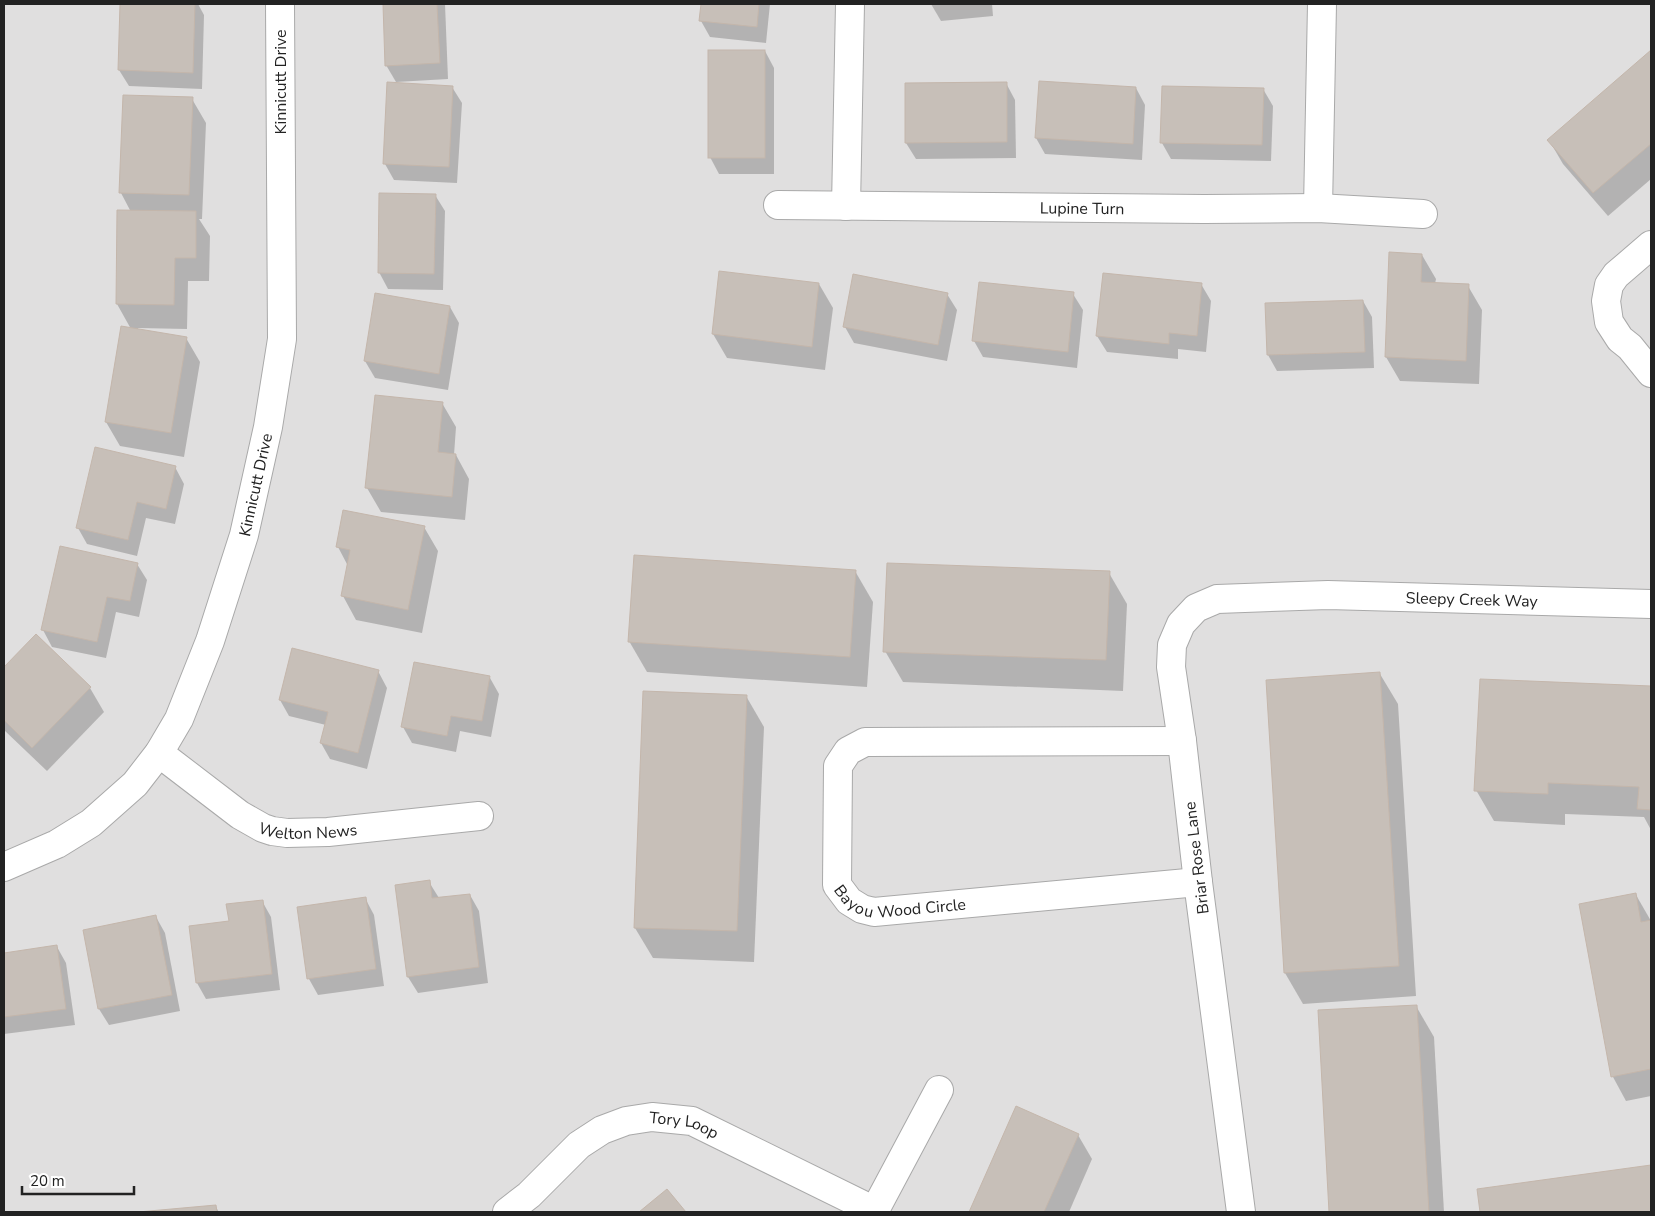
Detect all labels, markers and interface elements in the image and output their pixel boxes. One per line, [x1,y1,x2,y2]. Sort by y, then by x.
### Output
street label: Kinnicutt Drive [270,29,292,135]
street label: Lupine Turn [1040,197,1124,220]
street label: Kinnicutt Drive [234,431,278,539]
street label: Sleepy Creek Way [1405,587,1539,613]
street label: Briar Rose Lane [1179,800,1215,915]
street label: Welton News [256,817,358,845]
street label: Bayou Wood Circle [828,880,967,924]
street label: Tory Loop [648,1107,722,1144]
scale bar [22,1164,135,1196]
text: 20 m [30,1171,65,1191]

